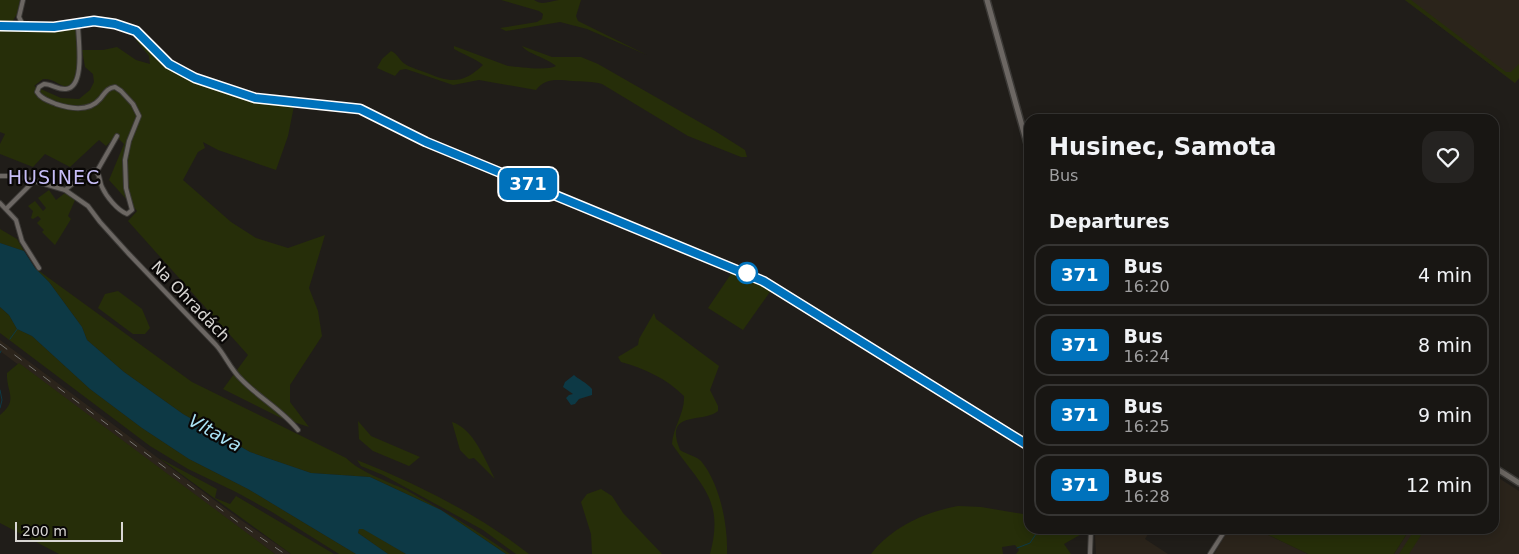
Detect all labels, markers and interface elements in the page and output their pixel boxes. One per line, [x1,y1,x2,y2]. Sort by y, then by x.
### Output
button: heart [1422,131,1474,183]
text: Husinec, Samota [1049,133,1276,161]
district label: HUSINEC [8,166,100,188]
text: Bus [1049,166,1078,185]
line badge: 371 [499,168,557,200]
text: 371 [509,173,547,194]
text: Departures [1049,210,1170,232]
text: Bus [1124,255,1163,277]
street label: Na Ohradách [147,257,234,346]
unlabelled marker [736,262,758,284]
text: 371 [1061,264,1099,285]
text: 4 min [1418,264,1472,286]
text: 16:20 [1124,277,1170,296]
text: Bus [1124,325,1163,347]
text: 371 [1061,334,1099,355]
text: 8 min [1418,334,1472,356]
text: 16:24 [1124,347,1170,366]
text: Bus [1124,395,1163,417]
text: 371 [1061,404,1099,425]
text: 9 min [1418,404,1472,426]
water label: Vltava [185,410,245,456]
text: 16:25 [1124,417,1170,436]
text: Bus [1124,465,1163,487]
text: 371 [1061,474,1099,495]
text: 12 min [1406,474,1472,496]
text: 16:28 [1124,487,1170,506]
scale bar [15,519,122,542]
text: 200 m [22,523,67,539]

